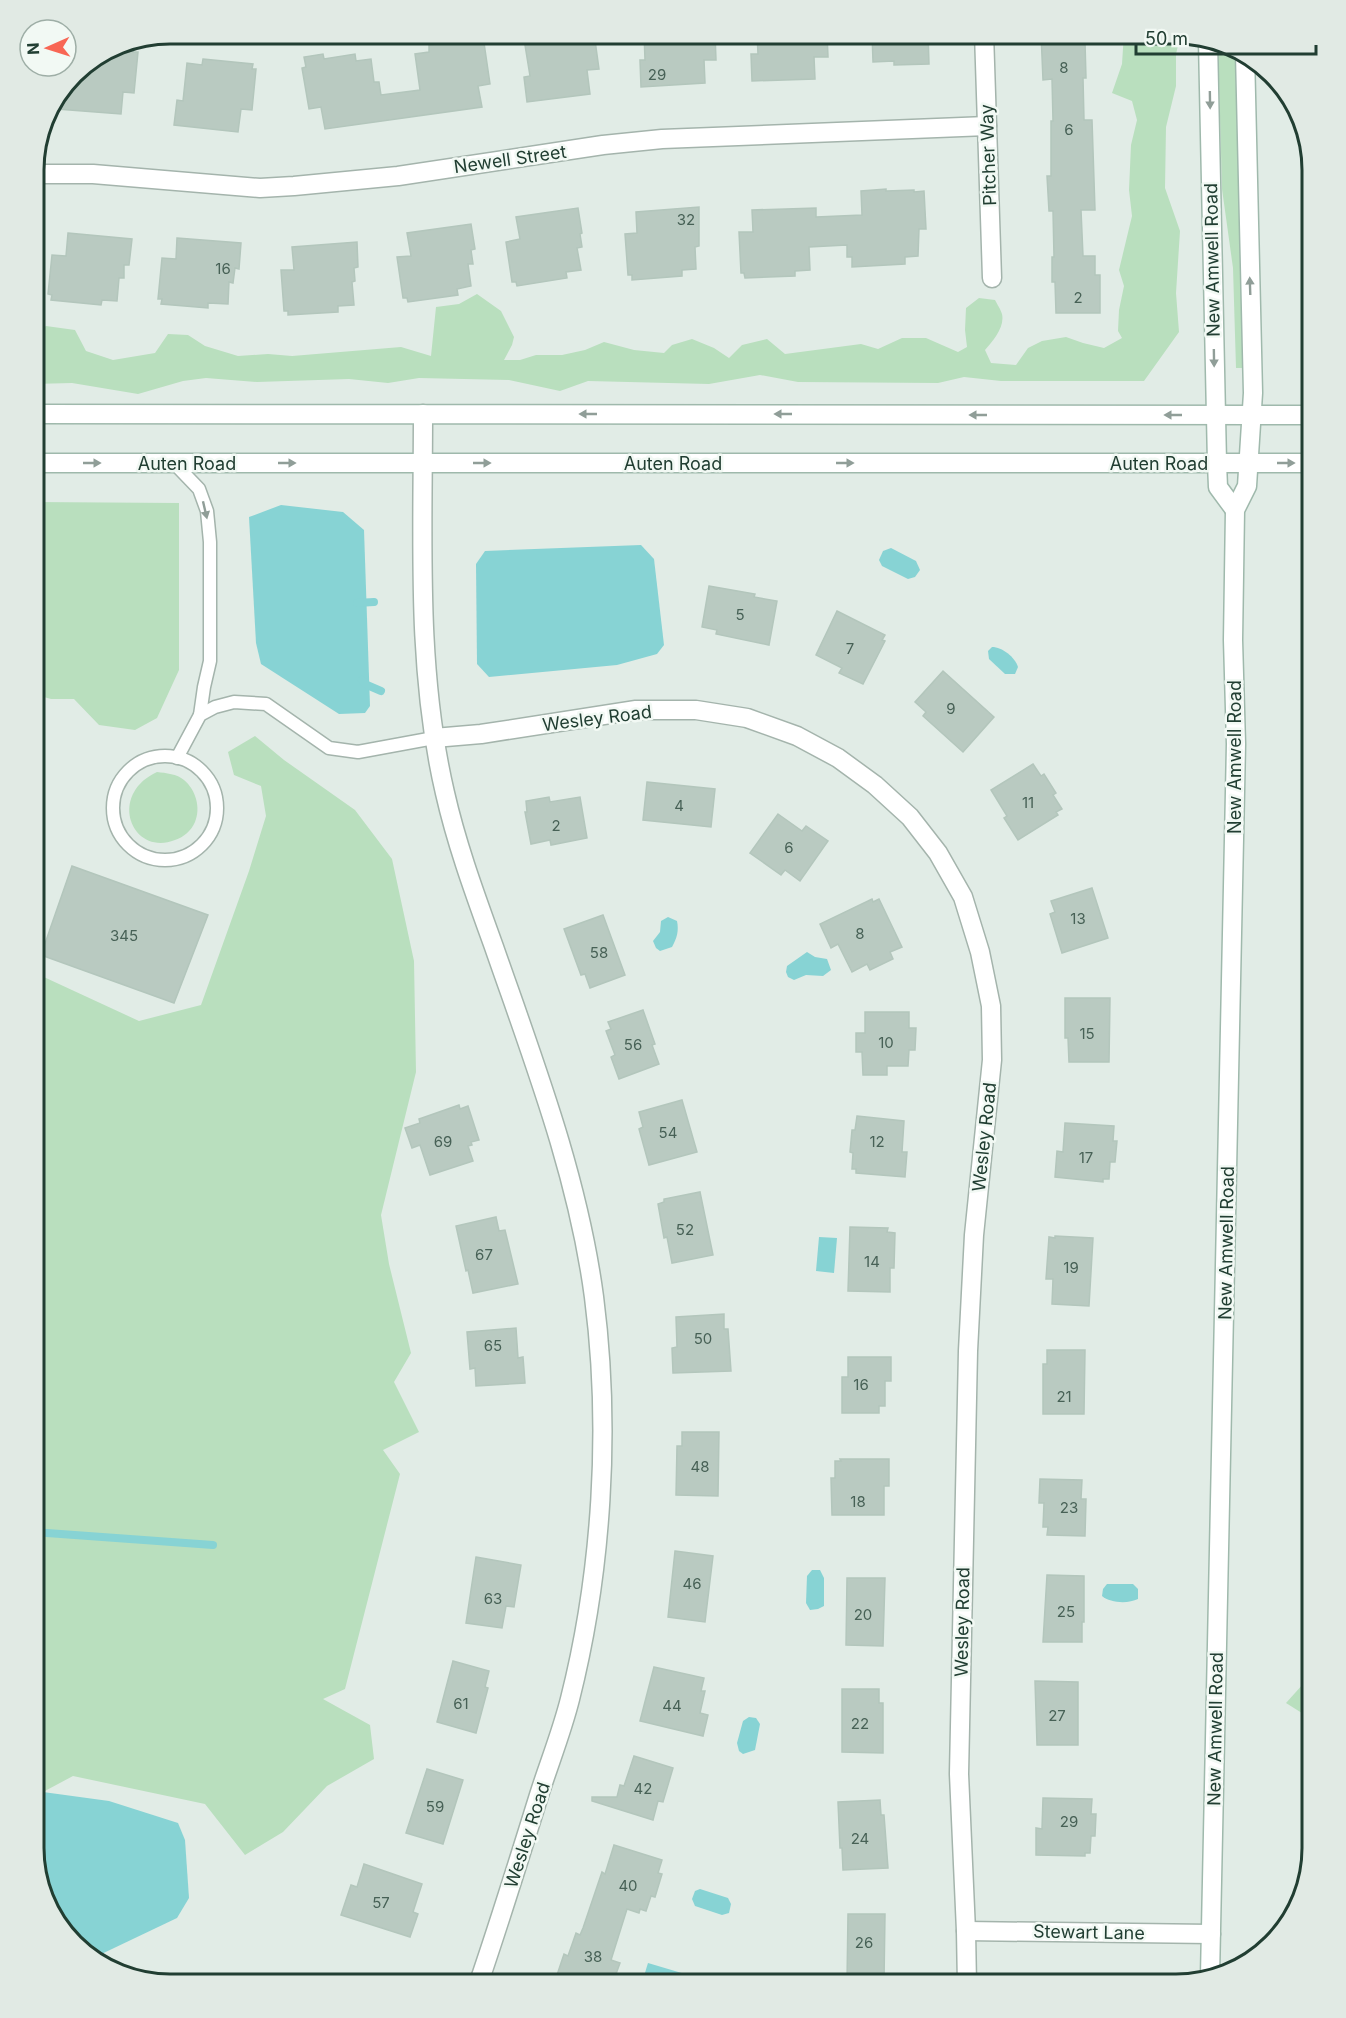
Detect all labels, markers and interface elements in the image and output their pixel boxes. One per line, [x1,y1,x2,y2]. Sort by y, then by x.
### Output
north arrow [18,18,78,78]
scale bar [1136,18,1316,56]
text: 50 m [1145,28,1188,49]
text: N [23,42,43,55]
house number: 8 [1059,58,1069,77]
house number: 29 [648,65,666,84]
one-way arrow [1205,90,1214,109]
street label: Pitcher Way [976,104,1000,206]
house number: 6 [1064,120,1074,139]
street label: Newell Street [452,141,568,177]
street label: New Amwell Road [1200,183,1224,337]
house number: 32 [677,210,695,229]
house number: 16 [215,259,231,278]
one-way arrow [1245,277,1255,296]
house number: 2 [1073,288,1083,307]
one-way arrow [1209,348,1219,367]
one-way arrow [579,409,598,419]
one-way arrow [774,409,793,419]
one-way arrow [969,410,988,420]
one-way arrow [1164,410,1183,420]
street label: Auten Road [138,453,236,474]
street label: Auten Road [624,453,722,474]
street label: Auten Road [1110,453,1208,474]
one-way arrow [82,458,101,468]
one-way arrow [277,458,296,468]
one-way arrow [472,458,491,468]
one-way arrow [835,458,854,468]
one-way arrow [1276,458,1295,468]
one-way arrow [201,501,211,520]
house number: 5 [735,605,745,624]
house number: 7 [846,639,854,658]
street label: New Amwell Road [1224,680,1245,834]
house number: 9 [946,699,956,718]
street label: Wesley Road [541,701,653,735]
house number: 11 [1022,793,1034,812]
house number: 4 [674,796,684,815]
house number: 2 [551,816,561,835]
house number: 6 [784,838,794,857]
house number: 13 [1070,909,1086,928]
house number: 8 [855,924,865,943]
house number: 345 [110,926,138,945]
house number: 58 [590,943,608,962]
house number: 15 [1079,1024,1095,1043]
house number: 10 [878,1033,894,1052]
house number: 56 [624,1035,642,1054]
street label: Wesley Road [968,1081,1000,1193]
house number: 54 [659,1123,677,1142]
house number: 69 [434,1132,452,1151]
house number: 12 [869,1132,885,1151]
house number: 17 [1079,1148,1093,1167]
street label: New Amwell Road [1214,1166,1238,1320]
house number: 52 [676,1220,694,1239]
house number: 67 [475,1245,493,1264]
house number: 14 [864,1252,880,1271]
house number: 19 [1063,1258,1079,1277]
house number: 50 [694,1329,712,1348]
house number: 65 [484,1336,502,1355]
house number: 16 [853,1375,869,1394]
house number: 21 [1056,1387,1072,1406]
house number: 48 [691,1457,709,1476]
house number: 18 [850,1492,866,1511]
house number: 23 [1060,1498,1078,1517]
street label: Wesley Road [951,1567,973,1677]
house number: 46 [683,1574,702,1593]
house number: 63 [484,1589,502,1608]
house number: 25 [1057,1602,1075,1621]
house number: 20 [854,1605,872,1624]
street label: New Amwell Road [1203,1652,1227,1806]
house number: 61 [453,1694,469,1713]
house number: 44 [662,1696,682,1715]
house number: 27 [1048,1706,1066,1725]
house number: 22 [851,1714,869,1733]
street label: Wesley Road [500,1779,554,1891]
house number: 42 [634,1779,652,1798]
house number: 59 [426,1797,444,1816]
house number: 29 [1060,1812,1078,1831]
house number: 24 [851,1829,869,1848]
house number: 40 [618,1876,638,1895]
house number: 57 [372,1893,390,1912]
street label: Stewart Lane [1033,1921,1145,1943]
house number: 26 [855,1933,873,1952]
house number: 38 [584,1947,602,1966]

